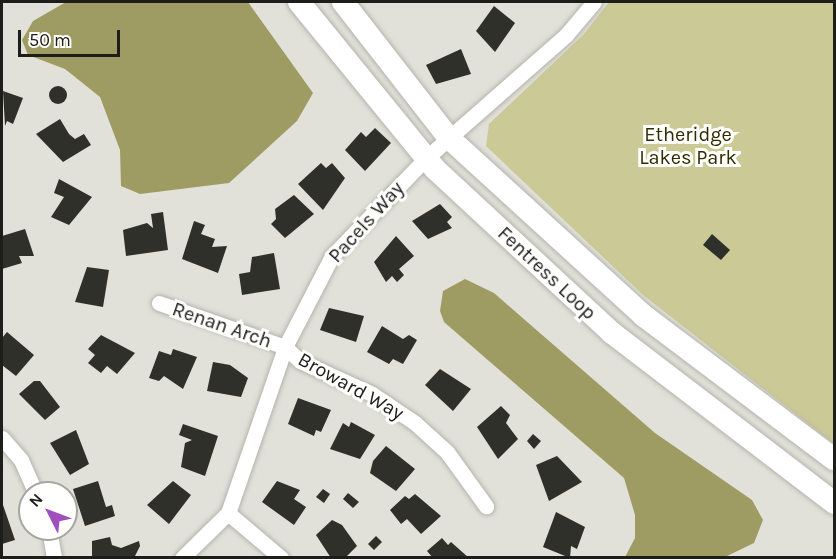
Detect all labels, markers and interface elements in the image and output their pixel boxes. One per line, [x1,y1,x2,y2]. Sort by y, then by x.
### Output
scale bar [21,18,123,56]
text: 50 m [29,29,71,51]
park label: Etheridge Lakes Park [639,122,737,169]
street label: Pacels Way [323,176,409,268]
street label: Fentress Loop [493,221,601,325]
street label: Renan Arch [169,297,275,353]
street label: Broward Way [294,347,408,425]
north arrow [18,481,78,541]
text: N [25,489,47,511]

